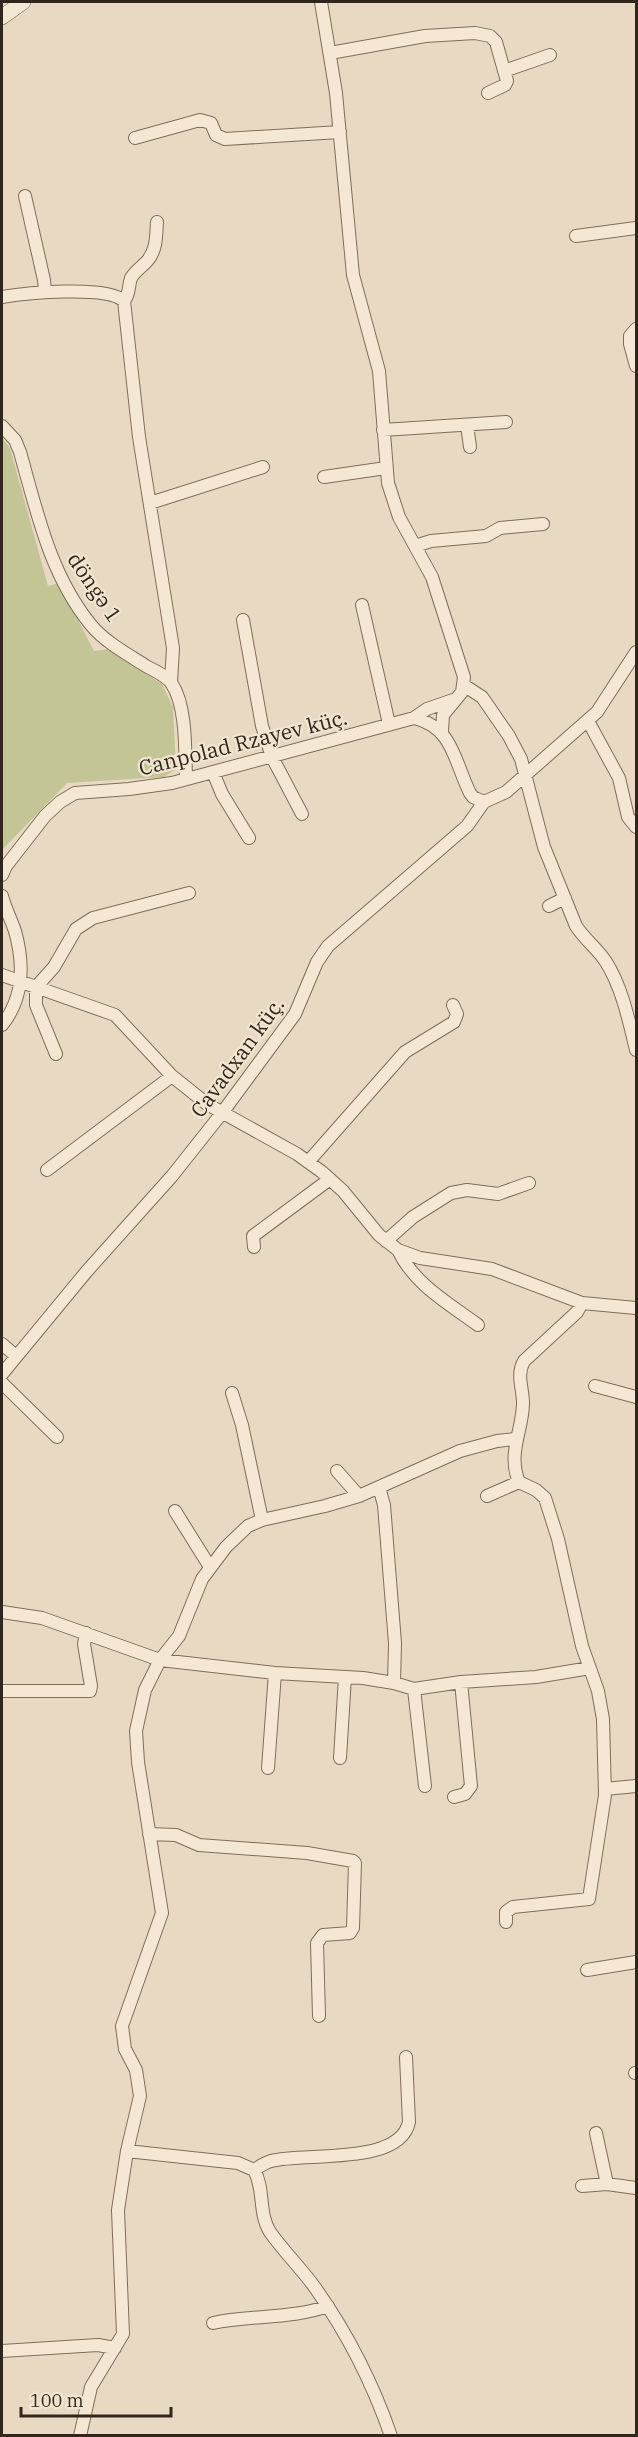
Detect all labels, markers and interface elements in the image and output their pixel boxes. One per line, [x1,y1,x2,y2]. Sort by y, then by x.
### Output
street label: döngə 1 [62,547,128,627]
street label: Canpolad Rzayev küç. [136,703,350,781]
street label: Cavadxan küç. [184,991,290,1123]
scale bar [21,2380,171,2418]
text: 100 m [30,2389,84,2412]

